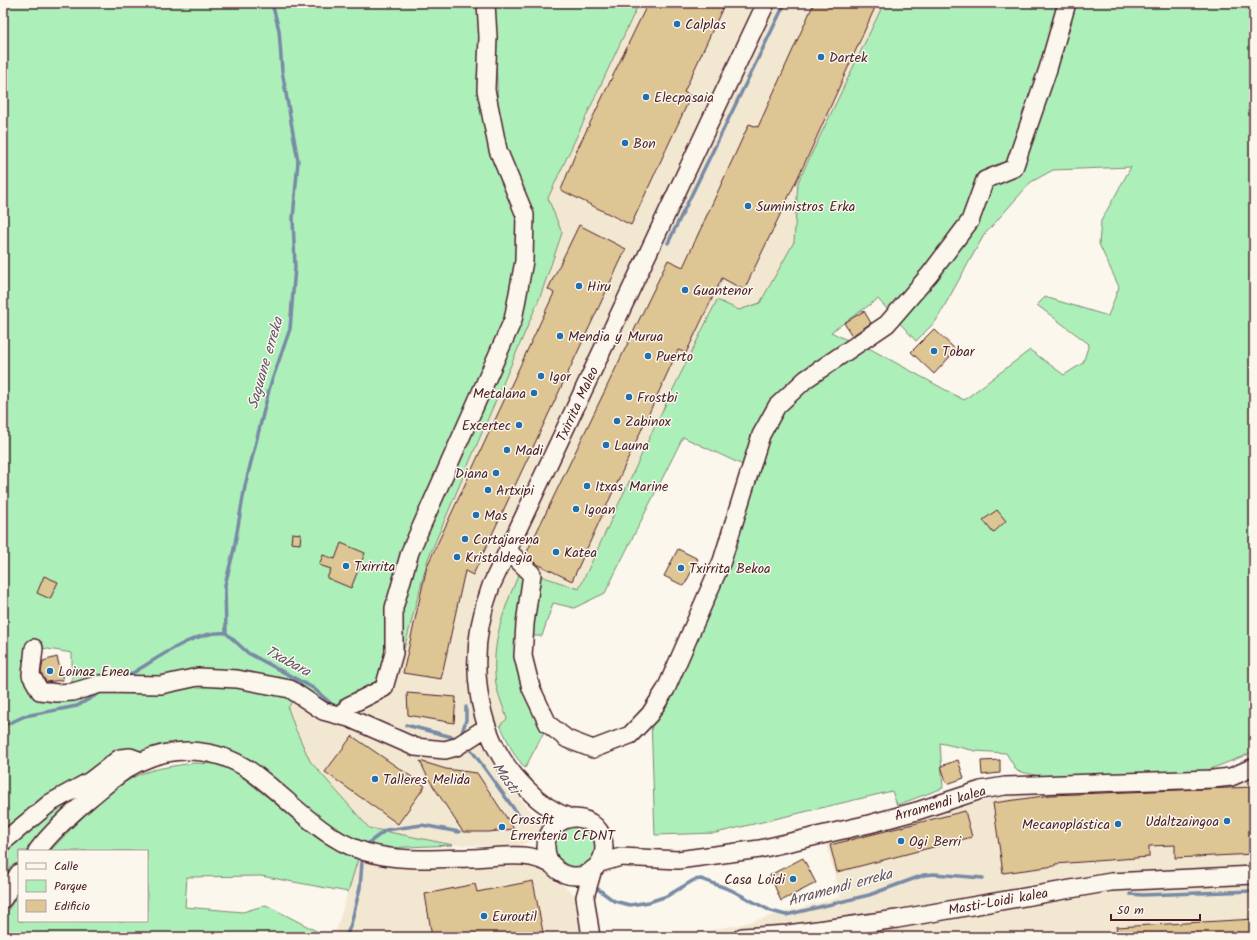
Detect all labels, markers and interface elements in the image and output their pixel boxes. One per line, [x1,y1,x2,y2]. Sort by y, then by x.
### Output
place label: Calplas [685,14,726,36]
marker: Calplas [672,19,682,29]
place label: Dartek [829,47,868,69]
marker: Dartek [816,52,826,62]
place label: Elecpasaia [654,87,714,109]
marker: Elecpasaia [641,92,651,102]
place label: Bon [633,133,656,155]
marker: Bon [620,138,630,148]
place label: Suministros Erka [756,196,855,218]
marker: Suministros Erka [743,201,753,211]
place label: Hiru [587,276,611,298]
place label: Guantenor [693,280,754,302]
marker: Hiru [574,281,584,291]
marker: Guantenor [680,285,690,295]
water label: Saguane erreka [241,314,291,412]
place label: Mendia y Murua [568,326,663,348]
marker: Mendia y Murua [555,331,565,341]
place label: Tobar [942,341,976,363]
place label: Puerto [656,346,693,368]
marker: Tobar [929,346,939,356]
marker: Puerto [643,351,653,361]
street label: Txirrita Maleo [551,363,605,446]
place label: Igor [549,366,572,388]
marker: Igor [536,371,546,381]
place label: Metalana [473,383,526,405]
place label: Frostbi [637,387,678,409]
marker: Metalana [529,388,539,398]
marker: Frostbi [624,392,634,402]
place label: Zabinox [625,411,672,433]
place label: Excertec [462,415,511,437]
marker: Zabinox [612,416,622,426]
marker: Excertec [514,420,524,430]
place label: Launa [614,435,649,457]
place label: Madi [515,440,544,462]
marker: Launa [601,440,611,450]
marker: Madi [502,445,512,455]
place label: Diana [455,463,488,485]
marker: Diana [491,468,501,478]
place label: Itxas Marine [595,476,669,498]
place label: Artxipi [496,480,535,502]
marker: Itxas Marine [582,481,592,491]
marker: Artxipi [483,485,493,495]
place label: Igoan [584,499,615,521]
marker: Igoan [571,504,581,514]
place label: Mas [484,505,508,527]
marker: Mas [471,510,481,520]
place label: Cortajarena [473,529,539,551]
marker: Cortajarena [460,534,470,544]
place label: Katea [564,542,597,564]
place label: Kristaldegia [465,547,532,569]
marker: Katea [551,547,561,557]
marker: Kristaldegia [452,552,462,562]
place label: Txirrita [354,556,395,578]
place label: Txirrita Bekoa [689,558,771,580]
marker: Txirrita [341,561,351,571]
marker: Txirrita Bekoa [676,563,686,573]
water label: Txabara [261,640,315,684]
place label: Loinaz Enea [58,661,130,683]
marker: Loinaz Enea [45,666,55,676]
water label: Masti [485,758,527,802]
place label: Talleres Melida [383,769,470,791]
marker: Talleres Melida [370,774,380,784]
street label: Arramendi kalea [892,780,989,828]
place label: Crossfit Errenteria CFDNT [510,809,616,847]
place label: Udaltzaingoa [1145,811,1219,833]
place label: Mecanoplástica [1022,814,1110,836]
marker: Udaltzaingoa [1222,816,1232,826]
marker: Mecanoplástica [1113,819,1123,829]
marker: Crossfit Errenteria CFDNT [497,822,507,832]
place label: Ogi Berri [909,831,962,853]
marker: Ogi Berri [896,836,906,846]
legend [18,850,148,922]
text: Calle [54,857,79,876]
water label: Arramendi erreka [785,862,896,913]
place label: Casa Loidi [724,869,786,891]
marker: Casa Loidi [788,874,798,884]
text: Parque [54,877,88,896]
street label: Masti-Loidi kalea [946,882,1050,922]
scale bar [1111,896,1200,922]
text: Edificio [54,897,90,916]
text: 50 m [1117,901,1144,920]
place label: Euroutil [492,906,537,928]
marker: Euroutil [479,911,489,921]

